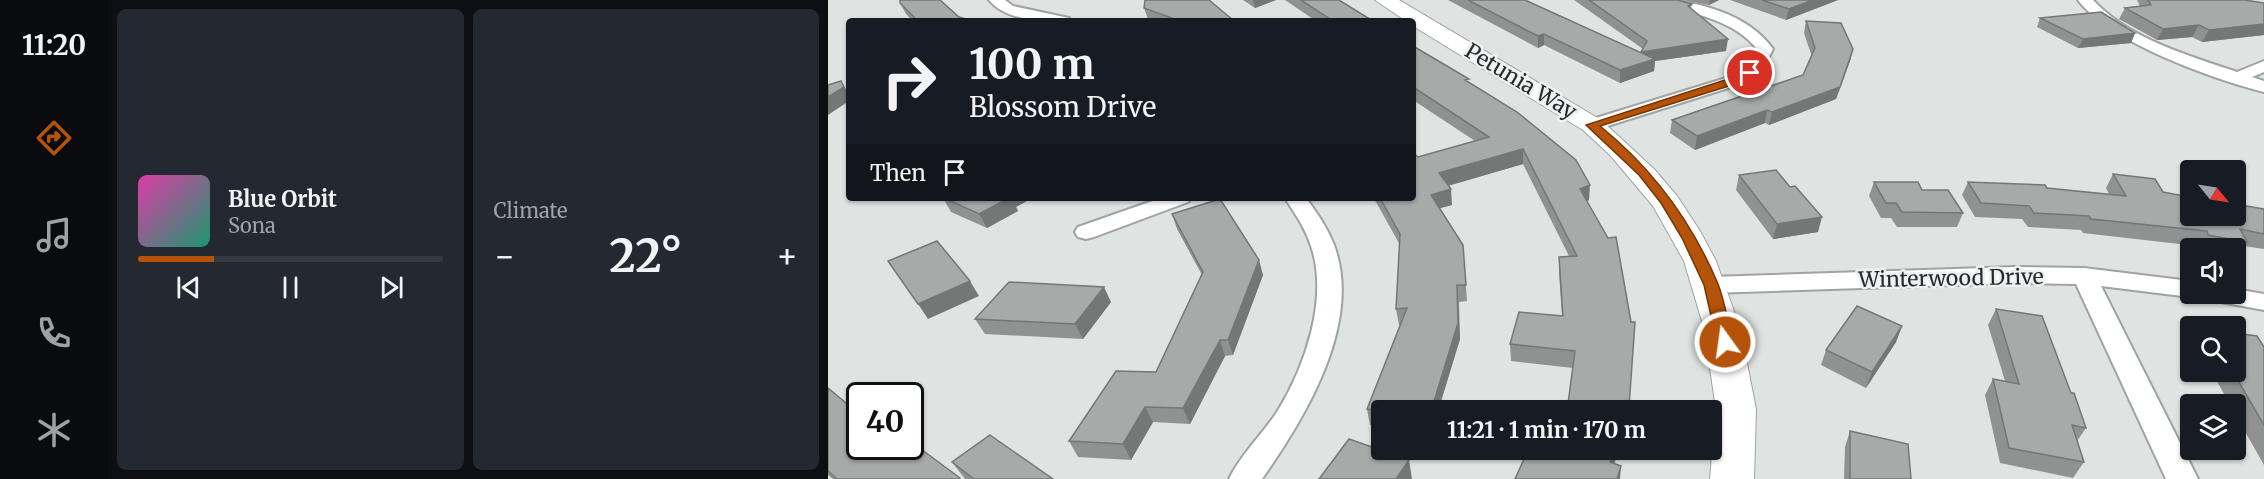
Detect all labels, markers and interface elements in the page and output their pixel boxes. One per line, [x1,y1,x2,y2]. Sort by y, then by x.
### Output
text: 11:20 [22,28,86,62]
street label: Petunia Way [1460,37,1582,125]
text: 100 m [969,38,1095,90]
icon: right [870,42,948,120]
pin [1724,47,1775,98]
icon: arrive [1733,56,1766,89]
text: Blossom Drive [969,90,1156,124]
icon: directions [33,117,75,159]
icon: arrive [938,156,971,189]
text: Then [870,159,926,187]
north arrow [2180,160,2246,226]
map controls [2180,160,2246,460]
text: Blue Orbit [228,185,337,213]
text: Climate [494,198,568,223]
text: Sona [228,213,276,238]
icon: music [33,214,75,256]
text: 22° [609,228,682,284]
text: − [494,236,516,277]
text: + [776,236,798,277]
button: sound [2180,238,2246,304]
street label: Winterwood Drive [1857,263,2044,293]
icon: previous [172,271,205,304]
icon: pause [274,271,307,304]
icon: next [375,271,408,304]
position arrow [1693,310,1757,374]
icon: phone [33,312,75,354]
button: search [2180,316,2246,382]
speed limit sign: 40 [846,382,924,460]
button: layers [2180,394,2246,460]
icon: climate [33,409,75,451]
text: 11:21 · 1 min · 170 m [1447,416,1646,444]

